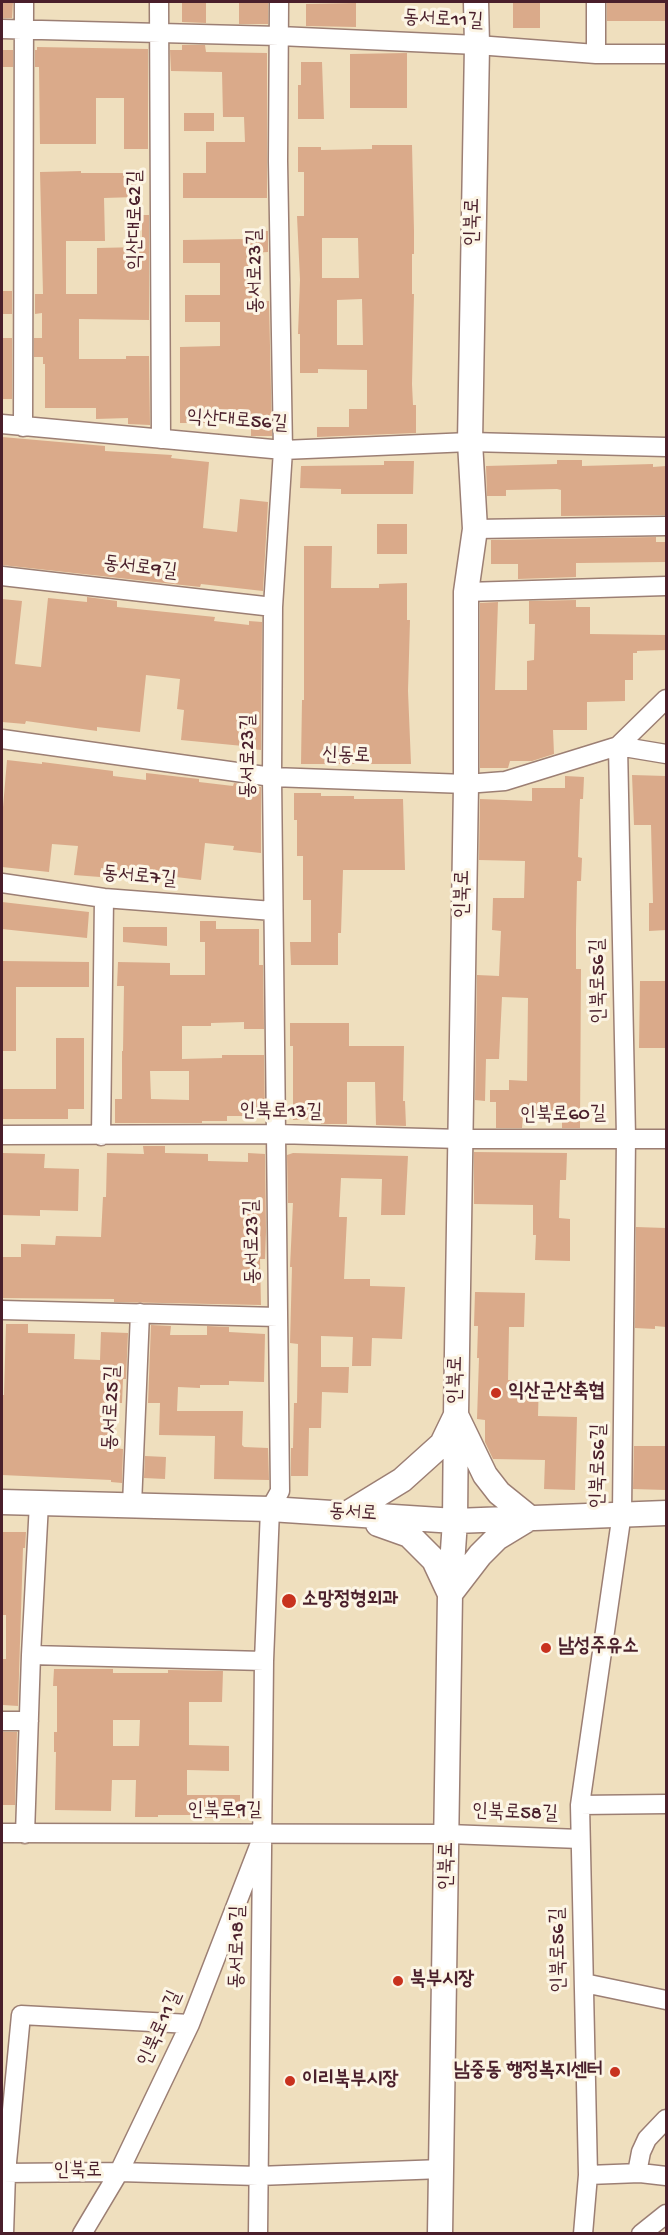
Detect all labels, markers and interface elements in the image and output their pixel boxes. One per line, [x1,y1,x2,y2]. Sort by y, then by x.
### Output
street label: 동서로11길 [402,7,484,35]
street label: 익산대로62길 [125,170,149,270]
street label: 인북로 [462,198,486,246]
street label: 동서로23길 [244,229,270,313]
street label: 익산대로56길 [186,407,288,437]
street label: 동서로9길 [102,553,178,585]
street label: 동서로23길 [238,714,262,798]
street label: 신동로 [321,744,371,770]
street label: 동서로7길 [101,863,177,893]
street label: 인북로 [452,870,476,918]
street label: 인북로56길 [587,938,613,1024]
street label: 인북로13길 [239,1100,323,1126]
street label: 인북로60길 [520,1103,606,1129]
street label: 동서로23길 [241,1200,267,1284]
street label: 인북로 [445,1356,469,1404]
street label: 동서로25길 [100,1365,126,1451]
place label: 익산군산축협 [508,1381,605,1405]
marker: 익산군산축협 [489,1386,503,1400]
street label: 인북로56길 [587,1423,613,1509]
street label: 동서로 [328,1500,378,1528]
place label: 소망정형외과 [302,1589,399,1613]
marker: 소망정형외과 [280,1592,298,1610]
place label: 남성주유소 [558,1636,638,1660]
marker: 남성주유소 [539,1641,553,1655]
street label: 인북로9길 [188,1800,262,1824]
street label: 인북로58길 [472,1801,558,1827]
street label: 인북로 [436,1842,460,1890]
street label: 동서로18길 [226,1905,252,1989]
street label: 인북로56길 [547,1907,573,1993]
place label: 북부시장 [410,1969,474,1993]
marker: 북부시장 [391,1974,405,1988]
street label: 인북로11길 [134,1987,188,2071]
place label: 남중동 행정복지센터 [453,2060,603,2084]
marker: 남중동 행정복지센터 [608,2065,622,2079]
place label: 이리북부시장 [302,2069,399,2093]
marker: 이리북부시장 [283,2074,297,2088]
street label: 인북로 [54,2160,102,2184]

